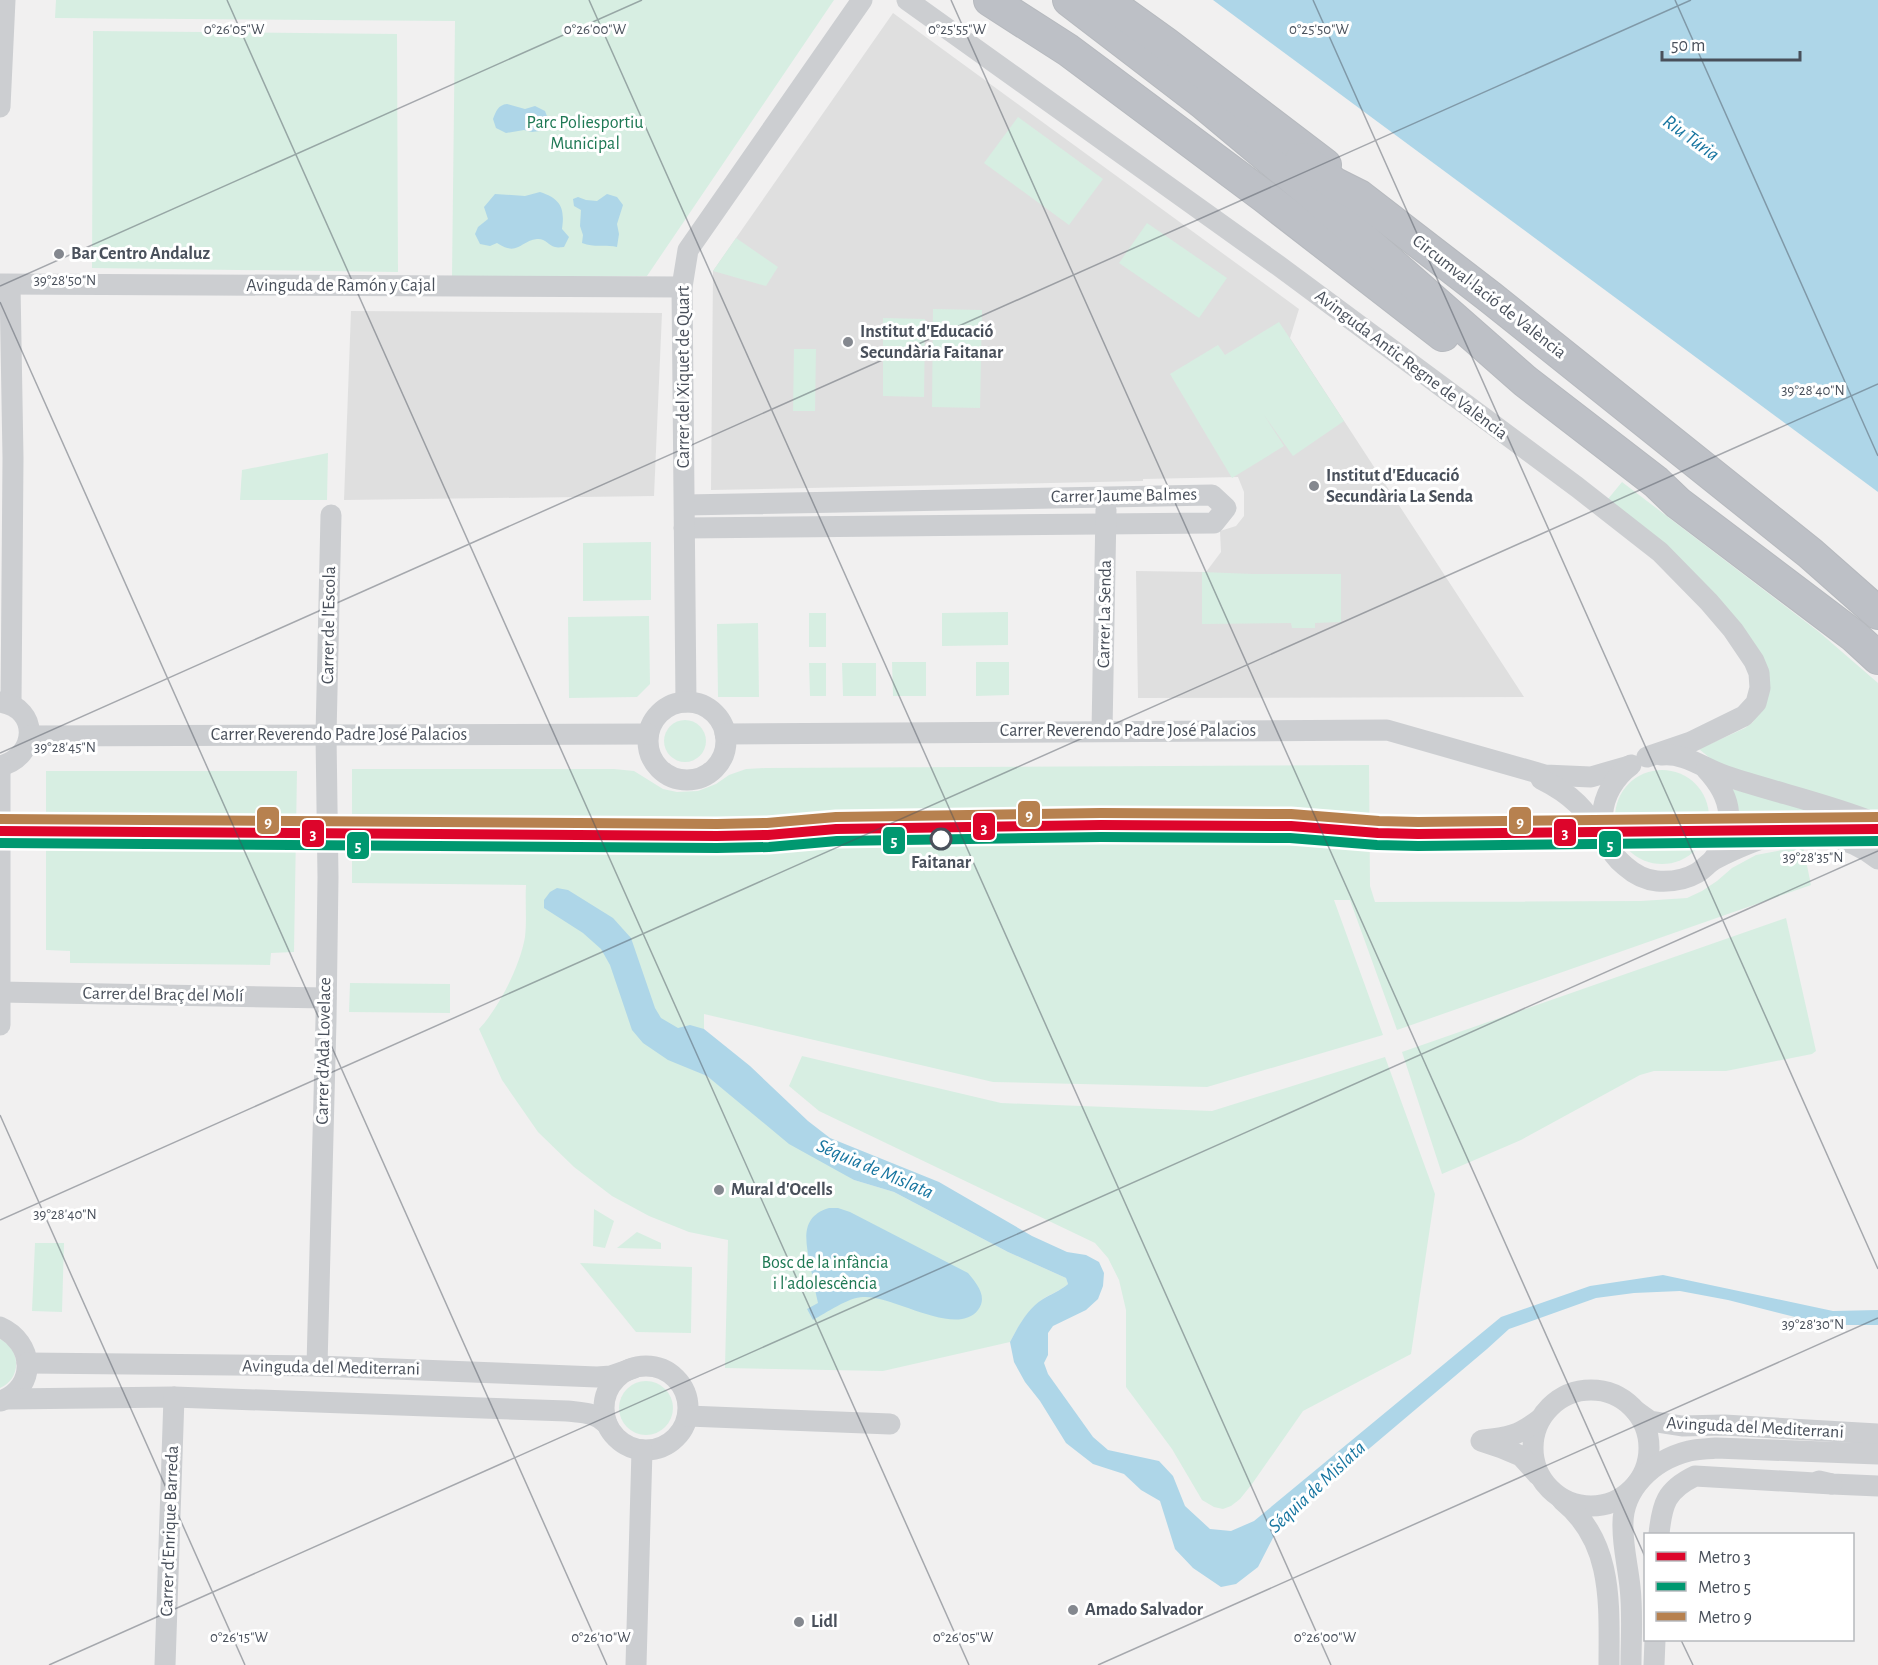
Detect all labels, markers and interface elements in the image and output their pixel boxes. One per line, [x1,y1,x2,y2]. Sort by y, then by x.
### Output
text: 0°26'05"W [204,22,265,37]
text: 0°26'00"W [564,22,627,37]
text: 0°25'55"W [928,22,987,37]
text: 0°25'50"W [1289,22,1350,37]
scale bar [1662,24,1800,62]
text: 50 m [1671,37,1705,55]
water label: Riu Túria [1659,111,1723,165]
park label: Parc Poliesportiu Municipal [527,114,643,153]
street label: Circumval·lació de València [1409,232,1569,362]
place label: Bar Centro Andaluz [71,245,210,263]
marker: Bar Centro Andaluz [52,247,66,261]
text: 39°28'50"N [34,273,96,288]
street label: Avinguda de Ramón y Cajal [246,277,436,295]
street label: Carrer del Xiquet de Quart [675,285,693,468]
street label: Avinguda Antic Regne de València [1311,287,1511,443]
place label: Institut d'Educació Secundària Faitanar [860,323,1004,362]
marker: Institut d'Educació Secundària Faitanar [841,335,855,349]
text: 39°28'40"N [1781,383,1845,398]
place label: Institut d'Educació Secundària La Senda [1326,467,1474,506]
marker: Institut d'Educació Secundària La Senda [1307,479,1321,493]
street label: Carrer Jaume Balmes [1051,486,1197,506]
street label: Carrer La Senda [1095,560,1115,668]
street label: Carrer de l'Escola [319,566,339,684]
street label: Carrer Reverendo Padre José Palacios [1000,722,1256,740]
street label: Carrer Reverendo Padre José Palacios [211,726,467,744]
text: 39°28'45"N [34,740,96,755]
line badge: 9 [1017,800,1041,828]
line badge: 9 [256,806,280,835]
line badge: 9 [1508,806,1532,835]
text: 9 [1025,807,1033,823]
line badge: 3 [972,812,996,841]
text: 9 [264,814,272,830]
text: 9 [1516,814,1524,830]
line badge: 3 [1553,818,1577,847]
line badge: 3 [301,819,325,848]
text: 3 [981,820,988,836]
text: 3 [1562,825,1569,841]
text: 3 [310,826,317,842]
line badge: 5 [882,826,906,855]
marker: Faitanar [930,828,952,850]
line badge: 5 [1598,830,1622,858]
line badge: 5 [346,831,370,860]
text: 5 [891,833,898,849]
text: 5 [1607,837,1614,853]
text: 5 [355,838,362,854]
text: 39°28'35"N [1783,850,1843,865]
place label: Faitanar [911,854,972,872]
street label: Carrer d'Ada Lovelace [314,977,334,1125]
street label: Carrer del Braç del Molí [82,985,244,1005]
water label: Séquia de Mislata [814,1135,936,1203]
place label: Mural d'Ocells [731,1181,833,1199]
marker: Mural d'Ocells [712,1183,726,1197]
text: 39°28'40"N [33,1207,97,1222]
park label: Bosc de la infància i l'adolescència [762,1254,888,1293]
text: 39°28'30"N [1782,1317,1844,1332]
street label: Avinguda del Mediterrani [242,1357,420,1379]
street label: Avinguda del Mediterrani [1666,1414,1844,1442]
water label: Séquia de Mislata [1265,1437,1369,1537]
street label: Carrer d'Enrique Barreda [158,1445,182,1617]
legend [1644,1533,1854,1641]
text: Metro 3 [1698,1549,1751,1567]
text: Metro 5 [1698,1579,1751,1597]
place label: Amado Salvador [1085,1601,1204,1619]
marker: Amado Salvador [1066,1603,1080,1617]
text: Metro 9 [1698,1609,1752,1627]
place label: Lidl [811,1613,838,1631]
marker: Lidl [792,1615,806,1629]
text: 0°26'15"W [210,1630,269,1645]
text: 0°26'10"W [571,1630,631,1645]
text: 0°26'05"W [933,1630,994,1645]
text: 0°26'00"W [1294,1630,1357,1645]

